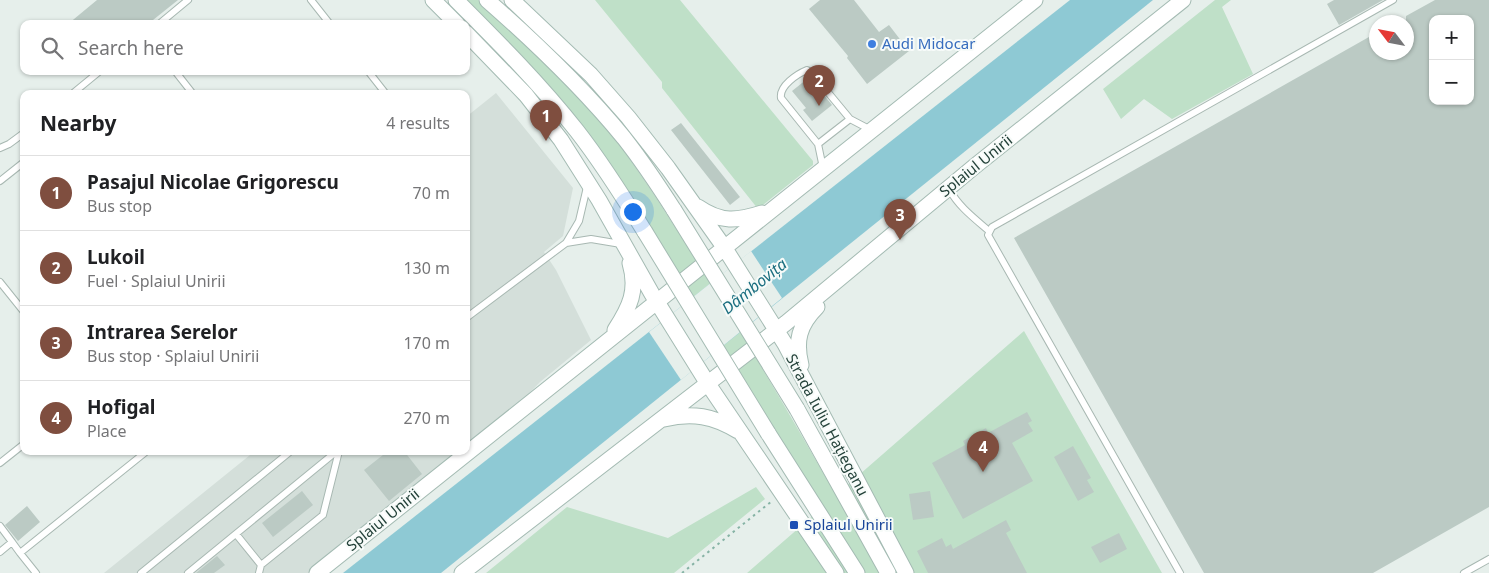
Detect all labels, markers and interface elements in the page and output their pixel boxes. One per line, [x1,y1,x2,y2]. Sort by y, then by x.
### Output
north arrow [1369,15,1414,60]
map controls [1429,15,1474,105]
button: + [1429,15,1474,60]
search box [20,20,470,75]
place label: Audi Midocar [882,33,975,53]
icon: search [38,34,66,62]
text: Search here [78,35,184,61]
marker: Audi Midocar [866,38,878,50]
button: − [1429,60,1474,105]
pin: 2 [803,65,835,106]
pin: 1 [530,100,562,141]
text: Nearby [40,109,116,137]
text: 4 results [386,112,450,134]
street label: Splaiul Unirii [935,130,1016,201]
text: Pasajul Nicolae Grigorescu [87,169,339,195]
text: 1 [51,182,61,204]
text: 70 m [413,182,450,204]
text: Bus stop [87,195,152,217]
your location [620,199,646,225]
pin: 3 [884,199,916,240]
text: Lukoil [87,244,145,270]
water label: Dâmbovița [717,253,791,319]
text: 2 [51,257,61,279]
text: 130 m [403,257,450,279]
text: Fuel · Splaiul Unirii [87,270,226,292]
text: Intrarea Serelor [87,319,238,345]
text: 3 [51,332,61,354]
text: 170 m [403,332,450,354]
text: Bus stop · Splaiul Unirii [87,345,259,367]
street label: Strada Iuliu Hațieganu [782,350,874,499]
text: Hofigal [87,394,155,420]
text: 4 [51,407,61,429]
text: 270 m [403,407,450,429]
text: Place [87,420,127,442]
pin: 4 [967,431,999,472]
street label: Splaiul Unirii [342,484,423,555]
place label: Splaiul Unirii [804,514,893,534]
marker: Splaiul Unirii [788,519,800,531]

